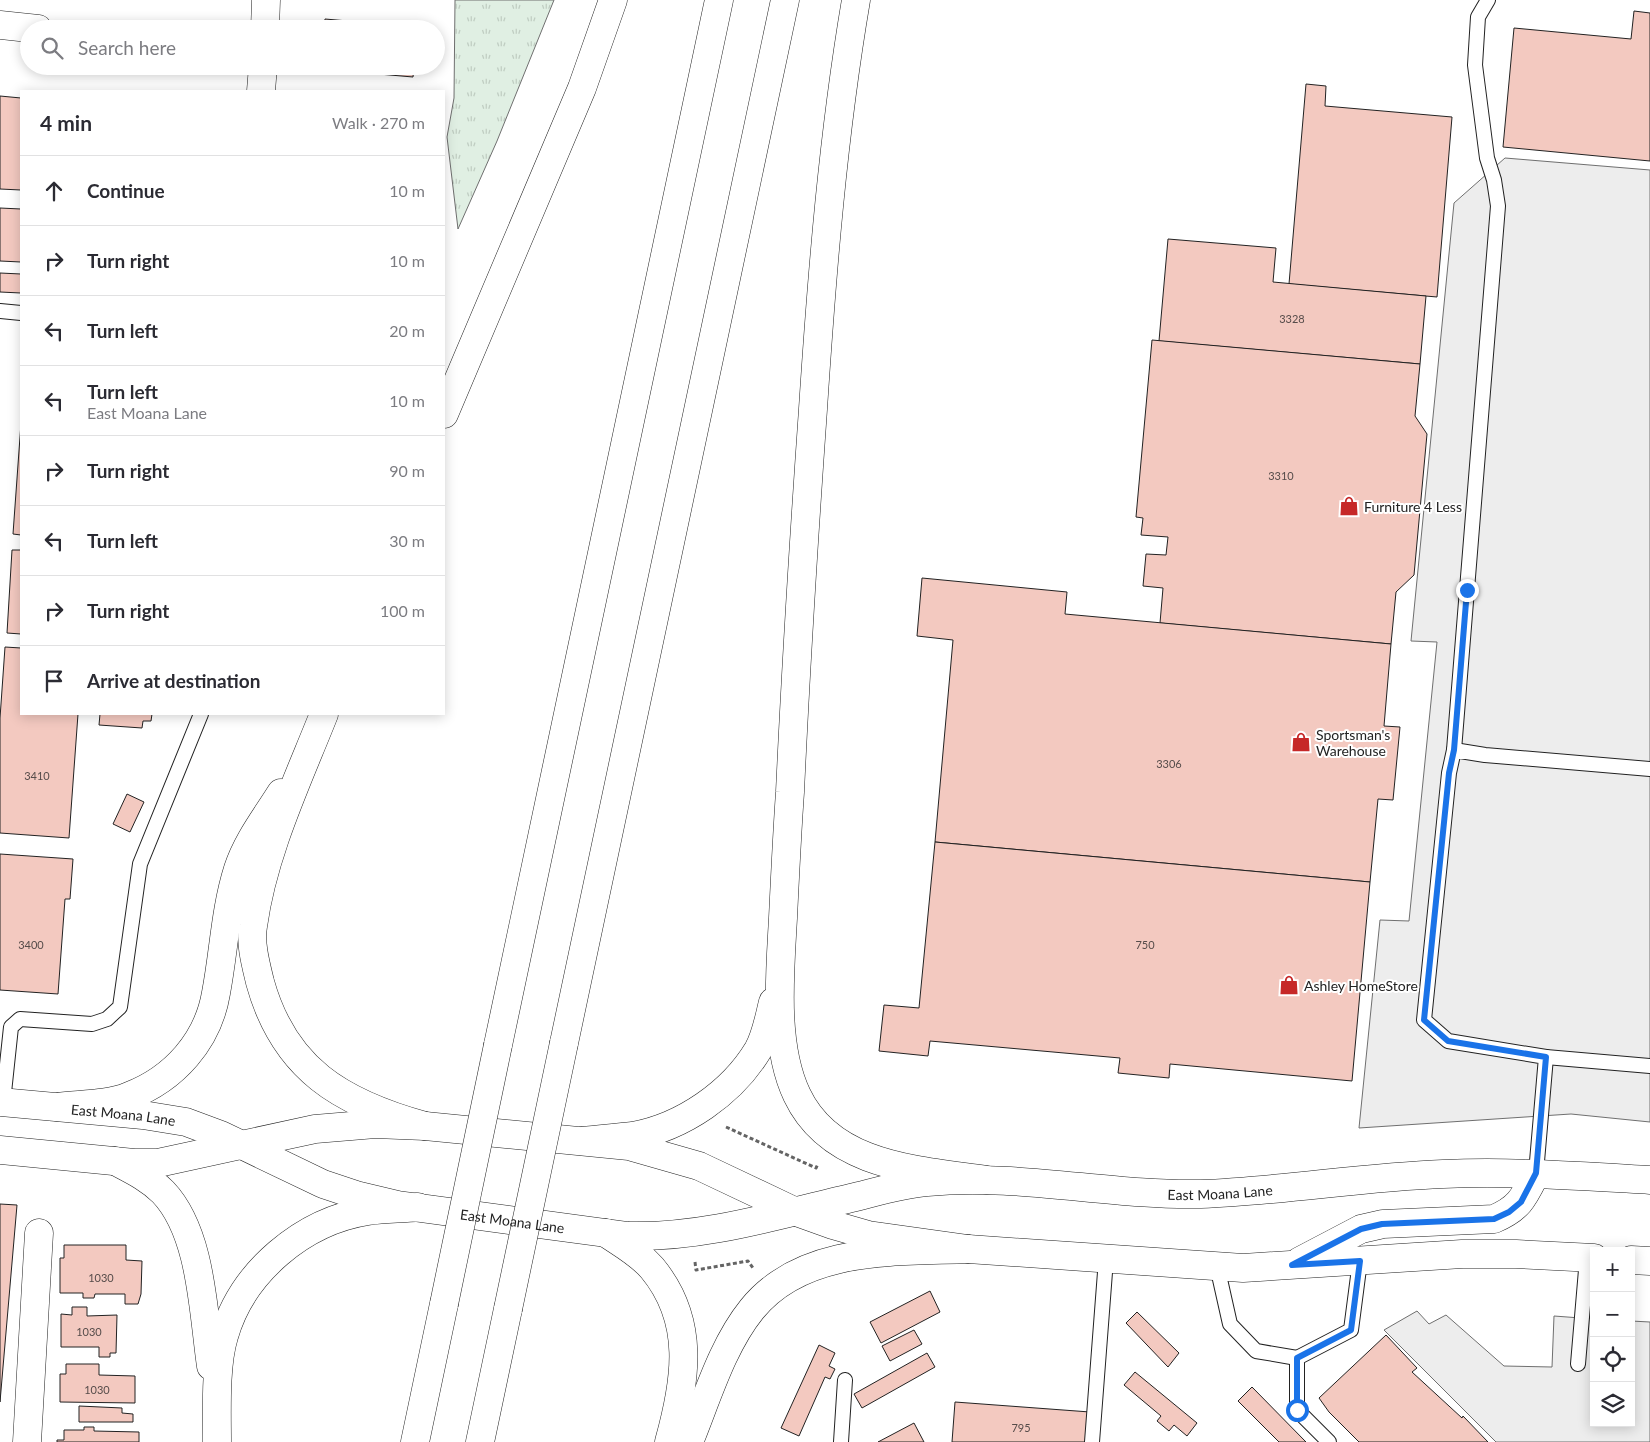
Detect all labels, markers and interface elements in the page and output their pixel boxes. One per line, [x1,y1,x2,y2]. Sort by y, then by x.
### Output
search box [20,20,445,75]
icon: search [38,34,66,62]
text: Search here [78,36,176,59]
text: 4 min [40,110,92,135]
text: Walk · 270 m [332,113,425,132]
icon: ahead [40,177,68,205]
text: Continue [87,179,165,202]
text: 10 m [389,181,425,200]
icon: right [40,247,68,275]
text: Turn right [87,249,169,272]
text: 10 m [389,251,425,270]
house number: 3328 [1279,312,1305,325]
icon: left [40,317,68,345]
text: Turn left [87,319,158,342]
text: 20 m [389,321,425,340]
text: Turn left [87,380,158,403]
icon: left [40,387,68,415]
text: 10 m [389,391,425,410]
text: East Moana Lane [87,403,207,422]
icon: right [40,457,68,485]
text: Turn right [87,459,169,482]
text: 90 m [389,461,425,480]
house number: 3310 [1268,469,1294,482]
shop icon: Furniture 4 Less [1338,495,1360,517]
place label: Furniture 4 Less [1364,498,1462,515]
icon: left [40,527,68,555]
text: Turn left [87,529,158,552]
text: 30 m [389,531,425,550]
route end [1456,579,1479,602]
icon: right [40,597,68,625]
text: Turn right [87,599,169,622]
text: 100 m [380,601,425,620]
icon: arrive [40,667,68,695]
text: Arrive at destination [87,669,260,692]
place label: Sportsman's Warehouse [1316,726,1390,759]
shop icon: Sportsman's Warehouse [1290,731,1312,753]
house number: 3306 [1156,757,1182,770]
house number: 3410 [24,769,50,782]
house number: 3400 [18,938,44,951]
house number: 750 [1135,938,1155,951]
shop icon: Ashley HomeStore [1278,974,1300,996]
place label: Ashley HomeStore [1304,977,1418,994]
street label: East Moana Lane [70,1100,177,1129]
street label: East Moana Lane [1167,1181,1273,1203]
street label: East Moana Lane [459,1205,566,1236]
map controls [1590,1247,1635,1427]
button: + [1590,1247,1635,1292]
house number: 1030 [88,1271,114,1284]
button: − [1590,1292,1635,1337]
house number: 1030 [76,1325,102,1338]
button: locate [1590,1337,1635,1382]
button: layers [1590,1382,1635,1427]
house number: 1030 [84,1383,110,1396]
route start [1286,1399,1309,1422]
house number: 795 [1011,1421,1031,1434]

